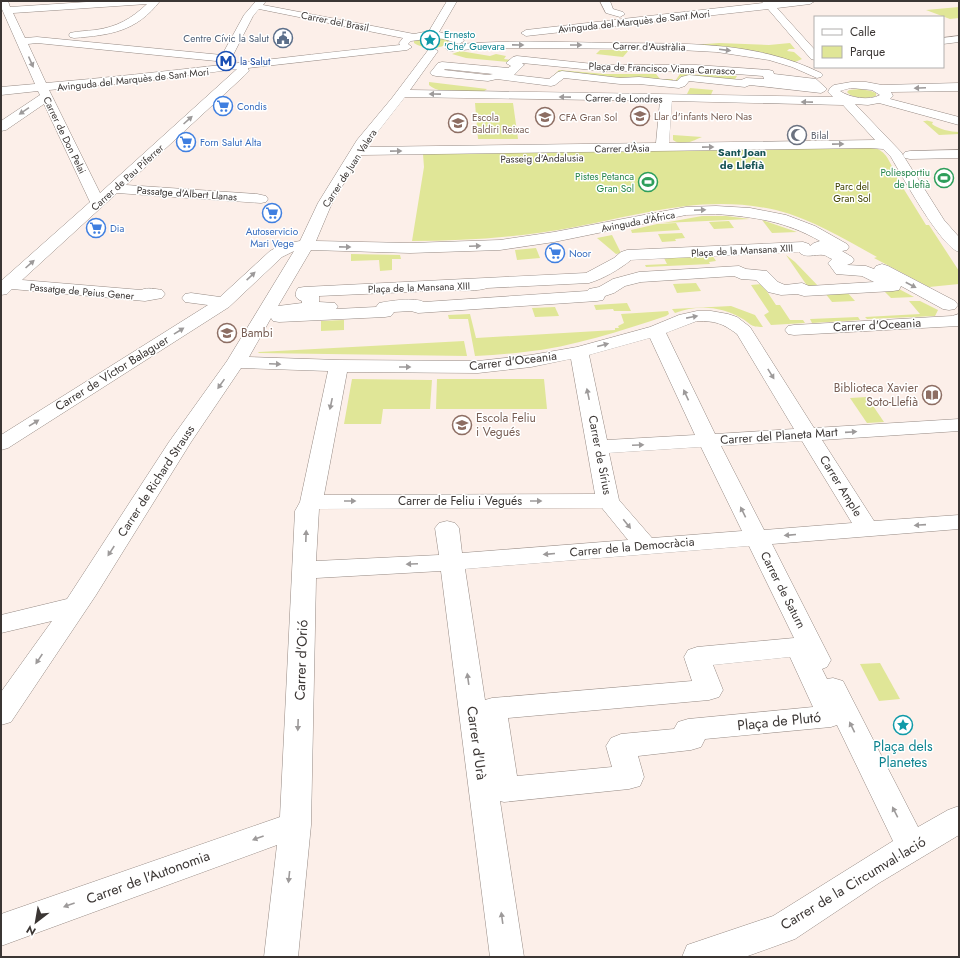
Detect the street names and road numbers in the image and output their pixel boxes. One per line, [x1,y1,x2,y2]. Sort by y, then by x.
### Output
street label: Avinguda del Marquès de Sant Mori [557,6,711,37]
street label: Carrer del Brasil [300,8,370,35]
street label: Carrer d'Austràlia [612,38,686,55]
street label: Plaça de Francisco Viana Carrasco [588,58,736,79]
street label: Avinguda del Marquès de Sant Mori [56,64,210,95]
street label: Carrer de Londres [585,90,663,107]
street label: Carrer de Don Pelai [39,94,90,176]
street label: Carrer de Juan Valera [318,126,380,210]
street label: Carrer de Pau Piferrer [88,140,167,214]
street label: Carrer d'Àsia [594,141,650,156]
street label: Passeig d'Andalusia [500,150,584,167]
street label: Passatge d'Albert Llanas [136,183,238,204]
street label: Avinguda d'Àfrica [600,207,676,236]
street label: Plaça de la Mansana XIII [691,240,793,261]
street label: Plaça de la Mansana XIII [368,278,470,297]
street label: Passatge de Peius Gener [29,279,135,304]
street label: Carrer d'Oceania [832,314,922,336]
street label: Carrer de Víctor Balaguer [52,330,173,415]
street label: Carrer d'Oceania [468,347,558,375]
street label: Carrer de Sírius [583,414,617,496]
street label: Carrer de Richard Strauss [113,421,199,540]
street label: Carrer del Planeta Mart [720,423,838,449]
street label: Carrer Ample [815,452,867,520]
street label: Carrer de Feliu i Vegués [398,492,522,510]
street label: Carrer de la Democràcia [569,533,695,561]
street label: Carrer de Saturn [756,548,810,632]
street label: Carrer d'Orió [290,619,312,701]
street label: Carrer d'Urà [462,705,492,781]
street label: Plaça de Plutó [736,707,822,735]
street label: Carrer de la Circumval·lació [777,831,930,934]
street label: Carrer de l'Autonomia [83,845,213,909]

